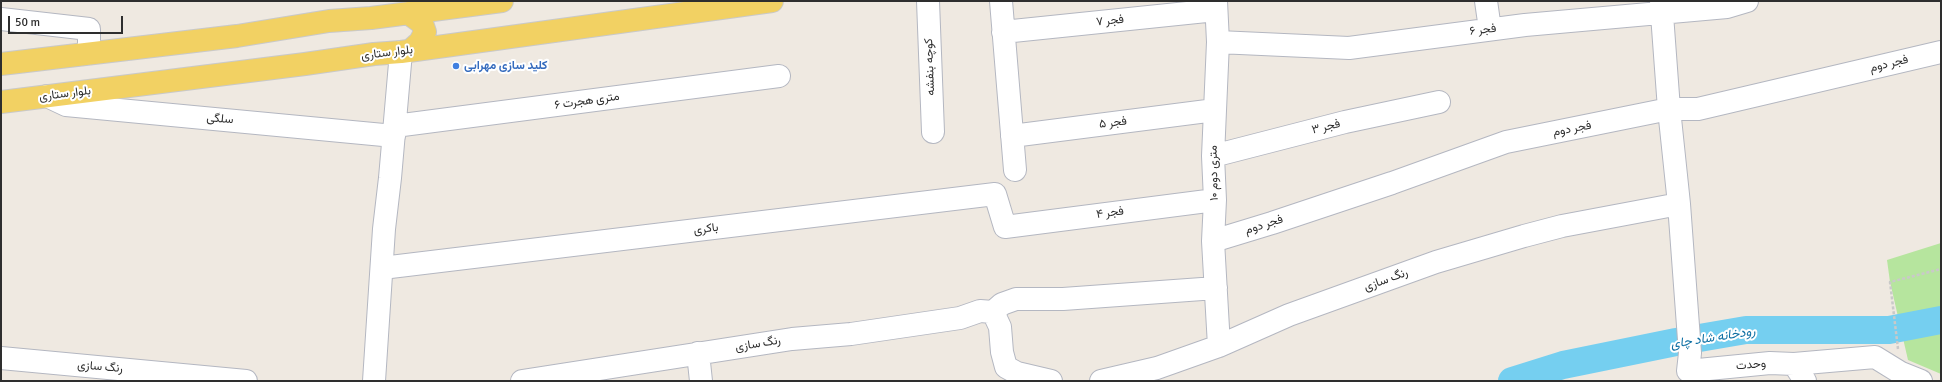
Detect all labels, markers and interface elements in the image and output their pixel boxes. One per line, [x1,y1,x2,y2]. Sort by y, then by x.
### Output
scale bar [10,8,125,34]
street label: فجر ۷ [1095,12,1125,30]
text: 50 m [15,15,40,30]
street label: فجر ۶ [1469,21,1497,39]
street label: کوچه بنفشه [922,38,938,96]
street label: بلوار ستاری [360,43,414,63]
street label: فجر دوم [1868,52,1910,76]
place label: کلید سازی مهرابی [464,59,547,73]
marker: کلید سازی مهرابی [451,61,461,71]
street label: بلوار ستاری [38,84,92,104]
street label: ۶ متری هجرت [554,89,620,113]
street label: سلگی [206,111,234,127]
street label: فجر ۵ [1098,114,1128,132]
street label: فجر ۳ [1310,117,1342,137]
street label: فجر دوم [1551,118,1593,140]
street label: ۱۰ متری دوم [1206,145,1222,201]
street label: فجر ۴ [1095,204,1125,222]
street label: فجر دوم [1243,212,1285,238]
street label: باکری [693,220,719,238]
street label: رنگ سازی [1362,265,1410,295]
water label: رودخانه شاد چای [1669,324,1757,352]
street label: رنگ سازی [734,333,782,355]
street label: وحدت [1735,357,1767,373]
street label: رنگ سازی [77,358,123,376]

